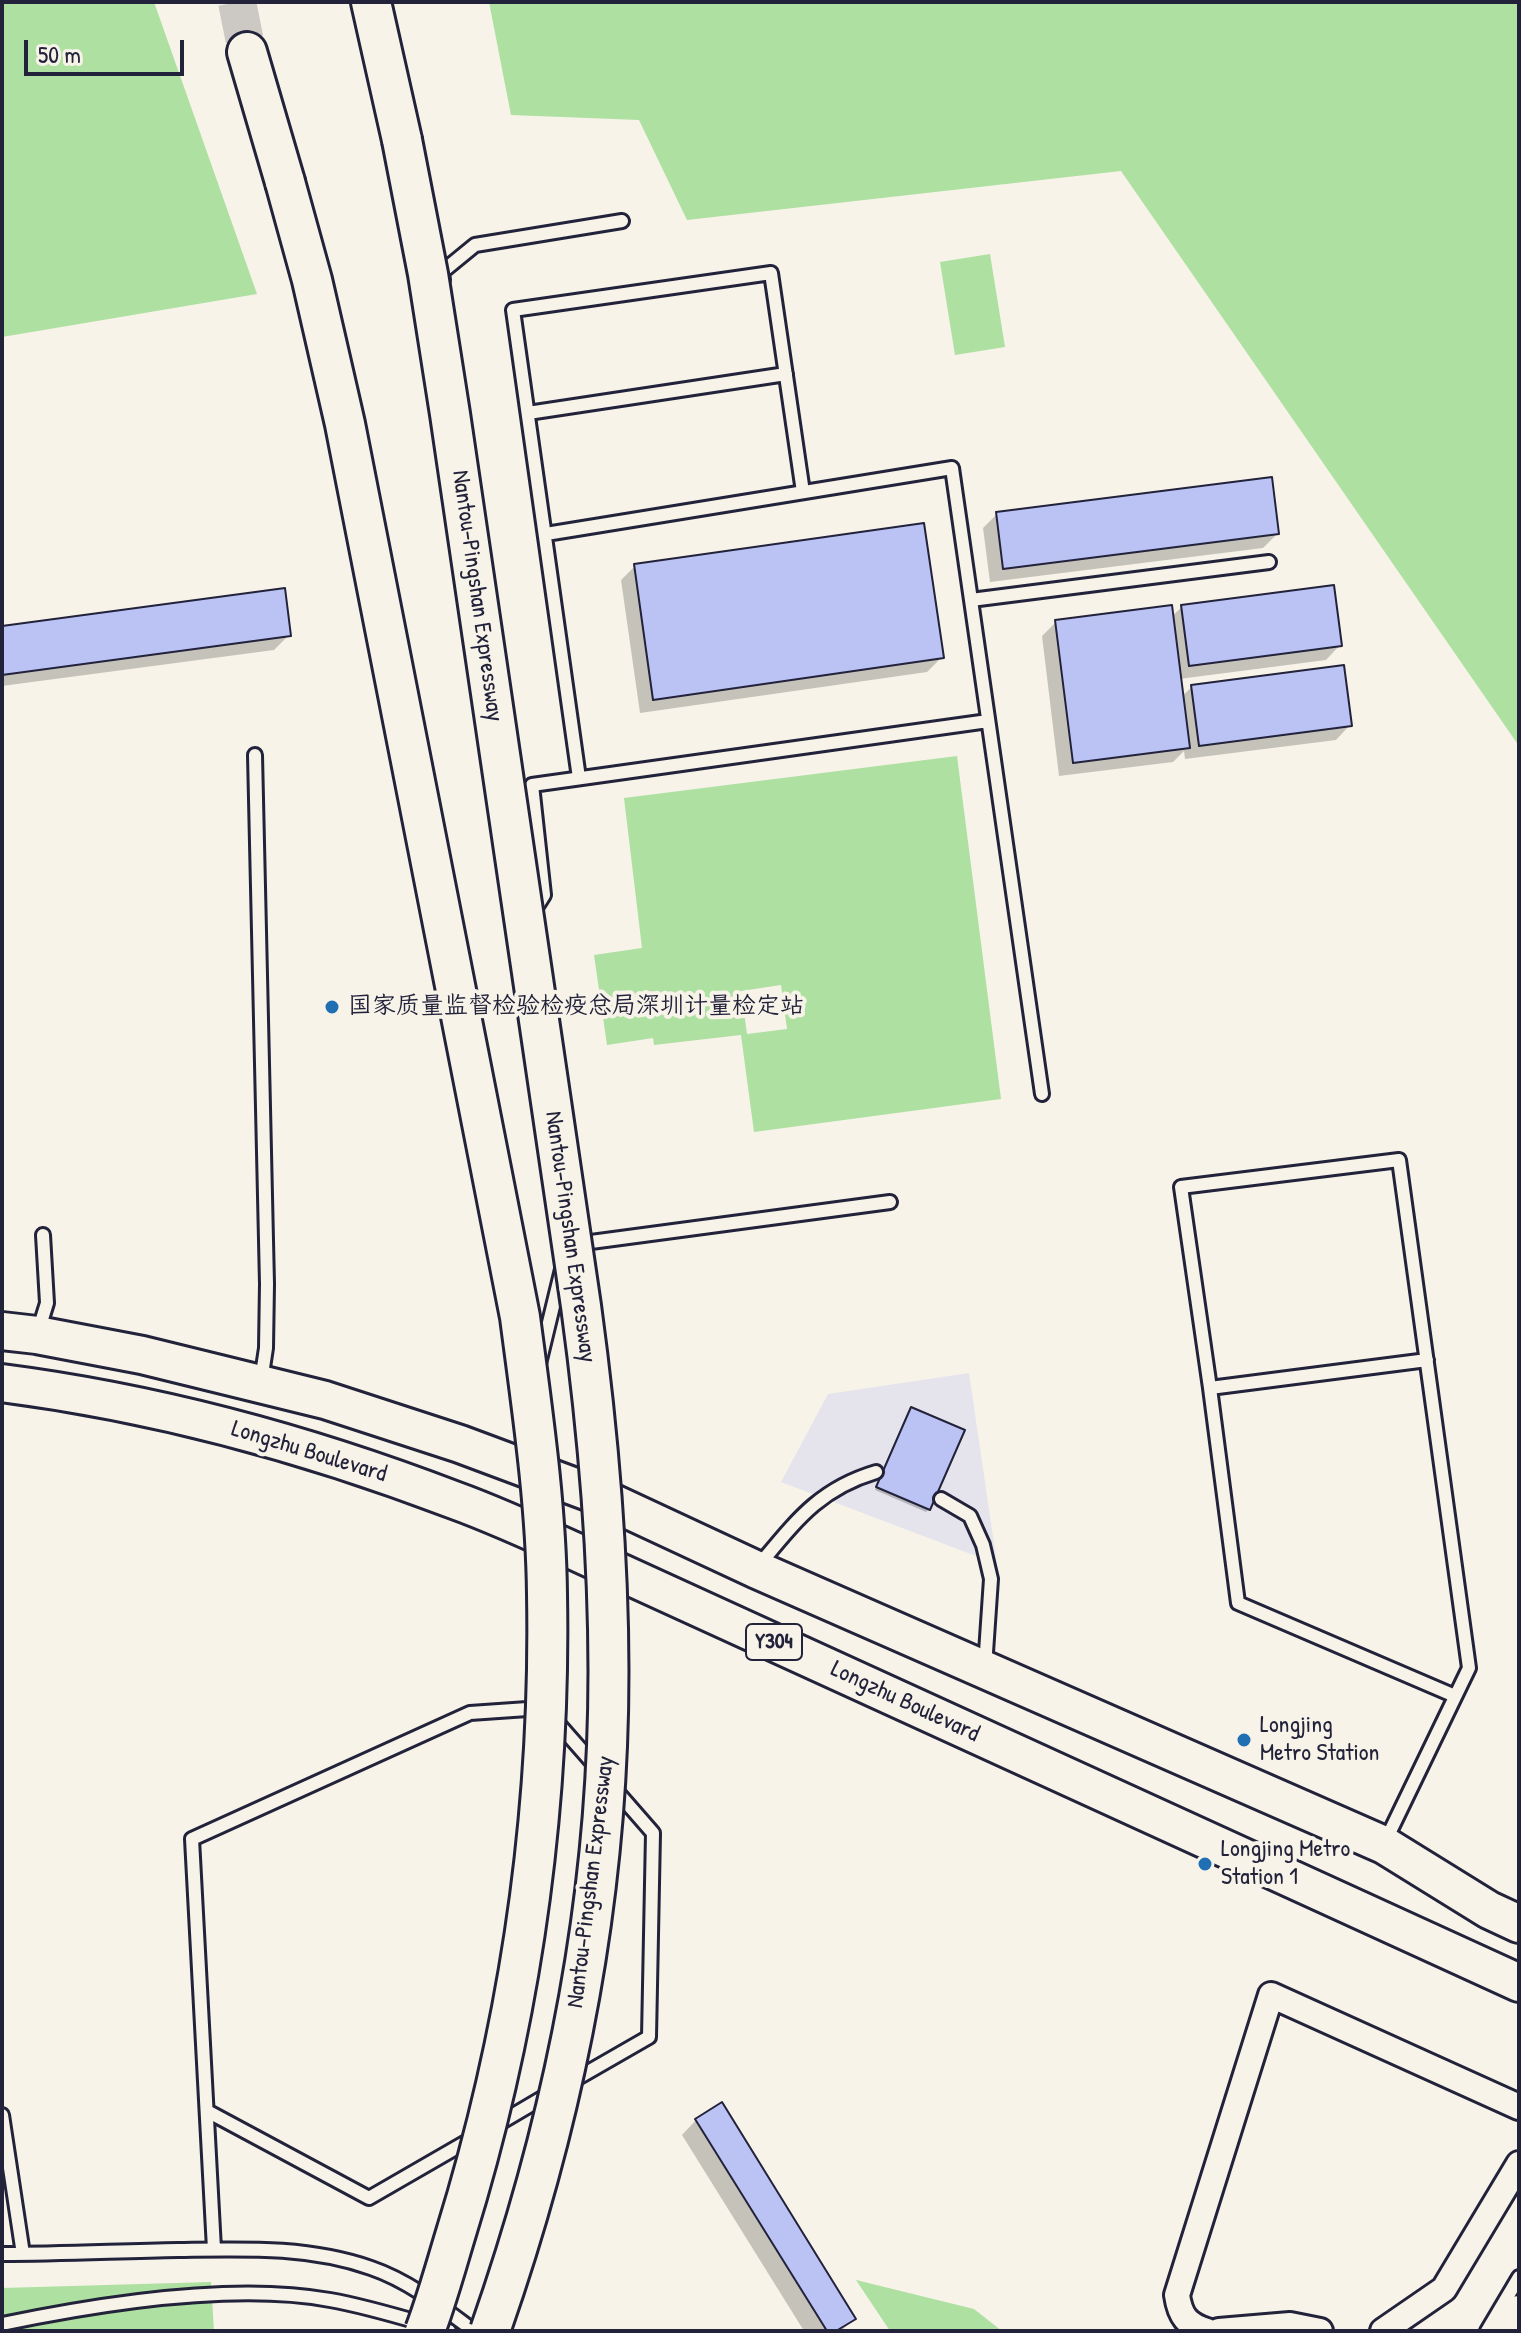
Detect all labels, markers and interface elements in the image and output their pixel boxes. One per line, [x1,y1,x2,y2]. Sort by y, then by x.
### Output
scale bar [28,24,188,74]
text: 50 m [38,38,81,70]
street label: Nantou-Pingshan Expressway [445,469,509,723]
place label: 国家质量监督检验检疫总局深圳计量检定站 [348,993,804,1021]
marker: 国家质量监督检验检疫总局深圳计量检定站 [323,998,341,1016]
street label: Nantou-Pingshan Expressway [538,1110,602,1364]
street label: Longzhu Boulevard [228,1415,390,1489]
road number: Y304 [746,1624,802,1660]
street label: Longzhu Boulevard [826,1655,984,1749]
place label: Longjing Metro Station [1260,1712,1379,1768]
marker: Longjing Metro Station [1235,1731,1253,1749]
street label: Nantou-Pingshan Expressway [561,1755,621,2009]
place label: Longjing Metro Station 1 [1221,1836,1350,1892]
marker: Longjing Metro Station 1 [1196,1855,1214,1873]

